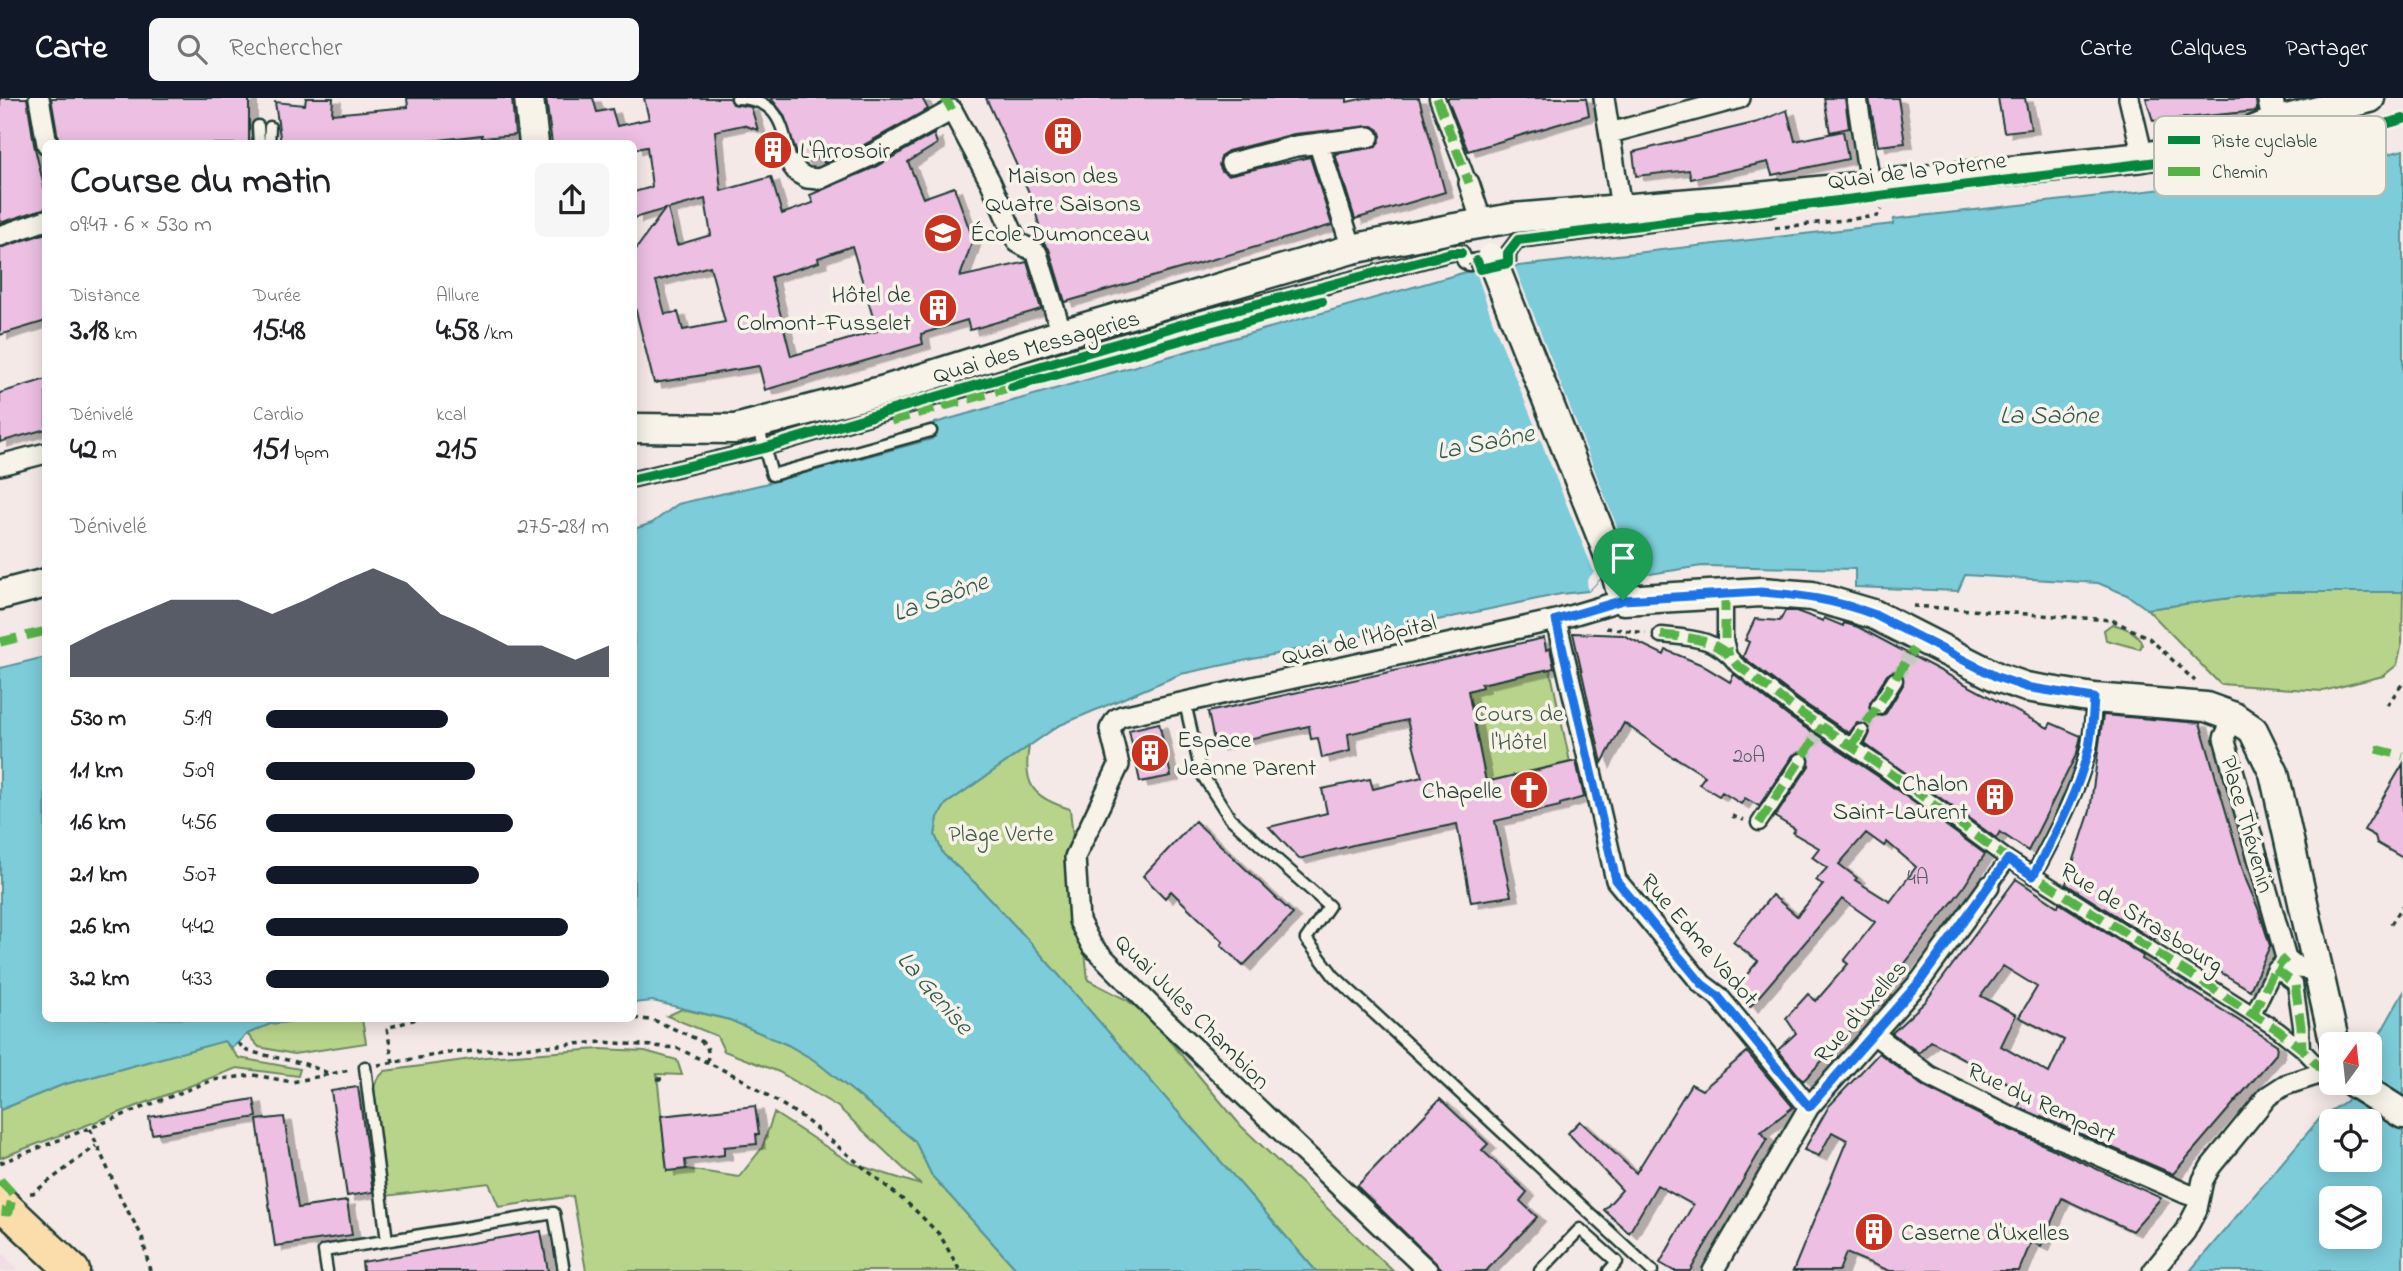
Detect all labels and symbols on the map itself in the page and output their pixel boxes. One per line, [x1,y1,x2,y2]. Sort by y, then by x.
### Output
building icon: Maison des Quatre Saisons [1042,115,1084,157]
legend [2154,116,2386,196]
building icon: L'Arrosoir [752,129,794,171]
text: Piste cyclable [2212,129,2318,157]
place label: L'Arrosoir [800,135,891,170]
street label: Quai de la Poterne [1826,144,2009,201]
place label: Maison des Quatre Saisons [985,160,1141,223]
text: Chemin [2212,160,2268,187]
school or university icon: École Dumonceau [922,212,964,254]
place label: École Dumonceau [970,218,1150,253]
place label: Hôtel de Colmont-Fusselet [736,279,911,342]
building icon: Hôtel de Colmont-Fusselet [917,287,959,329]
street label: Quai des Messageries [929,302,1144,395]
water label: La Saône [2000,398,2100,436]
water label: La Saône [1433,416,1539,472]
pin [1593,528,1653,600]
water label: La Saône [888,564,995,634]
street label: Quai de l'Hôpital [1279,607,1440,676]
park label: Cours de l'Hôtel [1474,698,1564,761]
place label: Espace Jeanne Parent [1177,724,1316,787]
building icon: Espace Jeanne Parent [1129,732,1171,774]
house number: 20A [1733,742,1765,772]
street label: Place Thévenin [2209,752,2282,898]
place label: Chalon Saint-Laurent [1833,768,1968,831]
church icon: Chapelle [1508,769,1550,811]
place label: Chapelle [1422,775,1502,810]
building icon: Chalon Saint-Laurent [1974,776,2016,818]
park label: Plage Verte [948,818,1054,853]
street label: Rue de Strasbourg [2052,855,2229,984]
house number: 4A [1907,864,1929,894]
street label: Rue Edme Vadot [1631,867,1766,1015]
street label: Quai Jules Chambion [1105,927,1277,1099]
water label: La Genise [886,944,982,1045]
street label: Rue d'Uxelles [1807,953,1917,1072]
north arrow [2319,1032,2382,1096]
street label: Rue du Rempart [1961,1054,2121,1154]
building icon: Caserne d'Uxelles [1853,1211,1895,1253]
place label: Caserne d'Uxelles [1901,1217,2070,1252]

